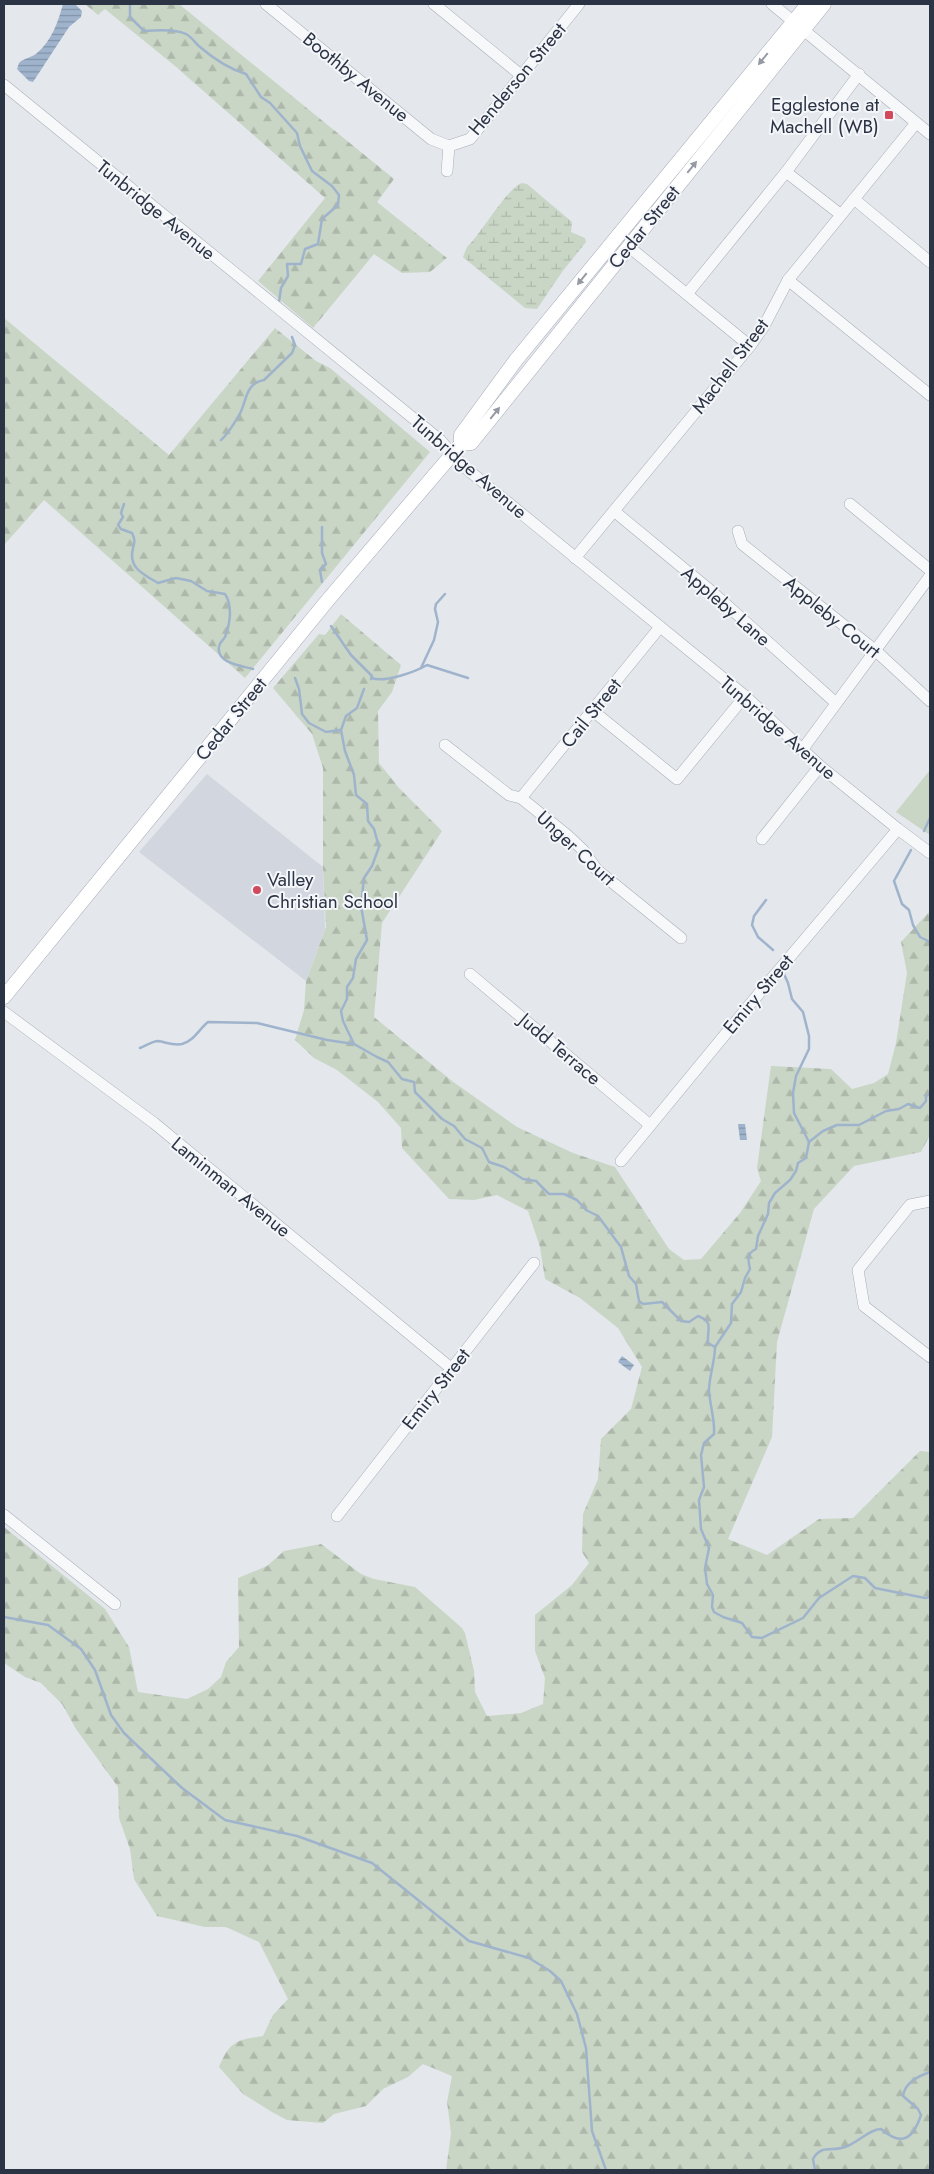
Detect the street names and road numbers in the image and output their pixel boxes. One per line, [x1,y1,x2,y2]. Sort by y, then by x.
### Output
street label: Henderson Street [462,17,572,141]
street label: Boothby Avenue [297,26,415,128]
street label: Tunbridge Avenue [91,154,221,267]
street label: Cedar Street [602,179,686,274]
street label: Machell Street [685,312,775,419]
street label: Tunbridge Avenue [405,409,533,525]
street label: Appleby Lane [675,560,777,653]
street label: Appleby Court [778,570,886,665]
street label: Tunbridge Avenue [714,670,842,786]
street label: Cedar Street [189,671,273,766]
street label: Cail Street [555,672,628,754]
street label: Unger Court [531,804,622,892]
street label: Emiry Street [717,948,800,1040]
street label: Judd Terrace [511,1005,607,1092]
street label: Laminman Avenue [166,1130,296,1244]
street label: Emiry Street [396,1342,477,1435]

